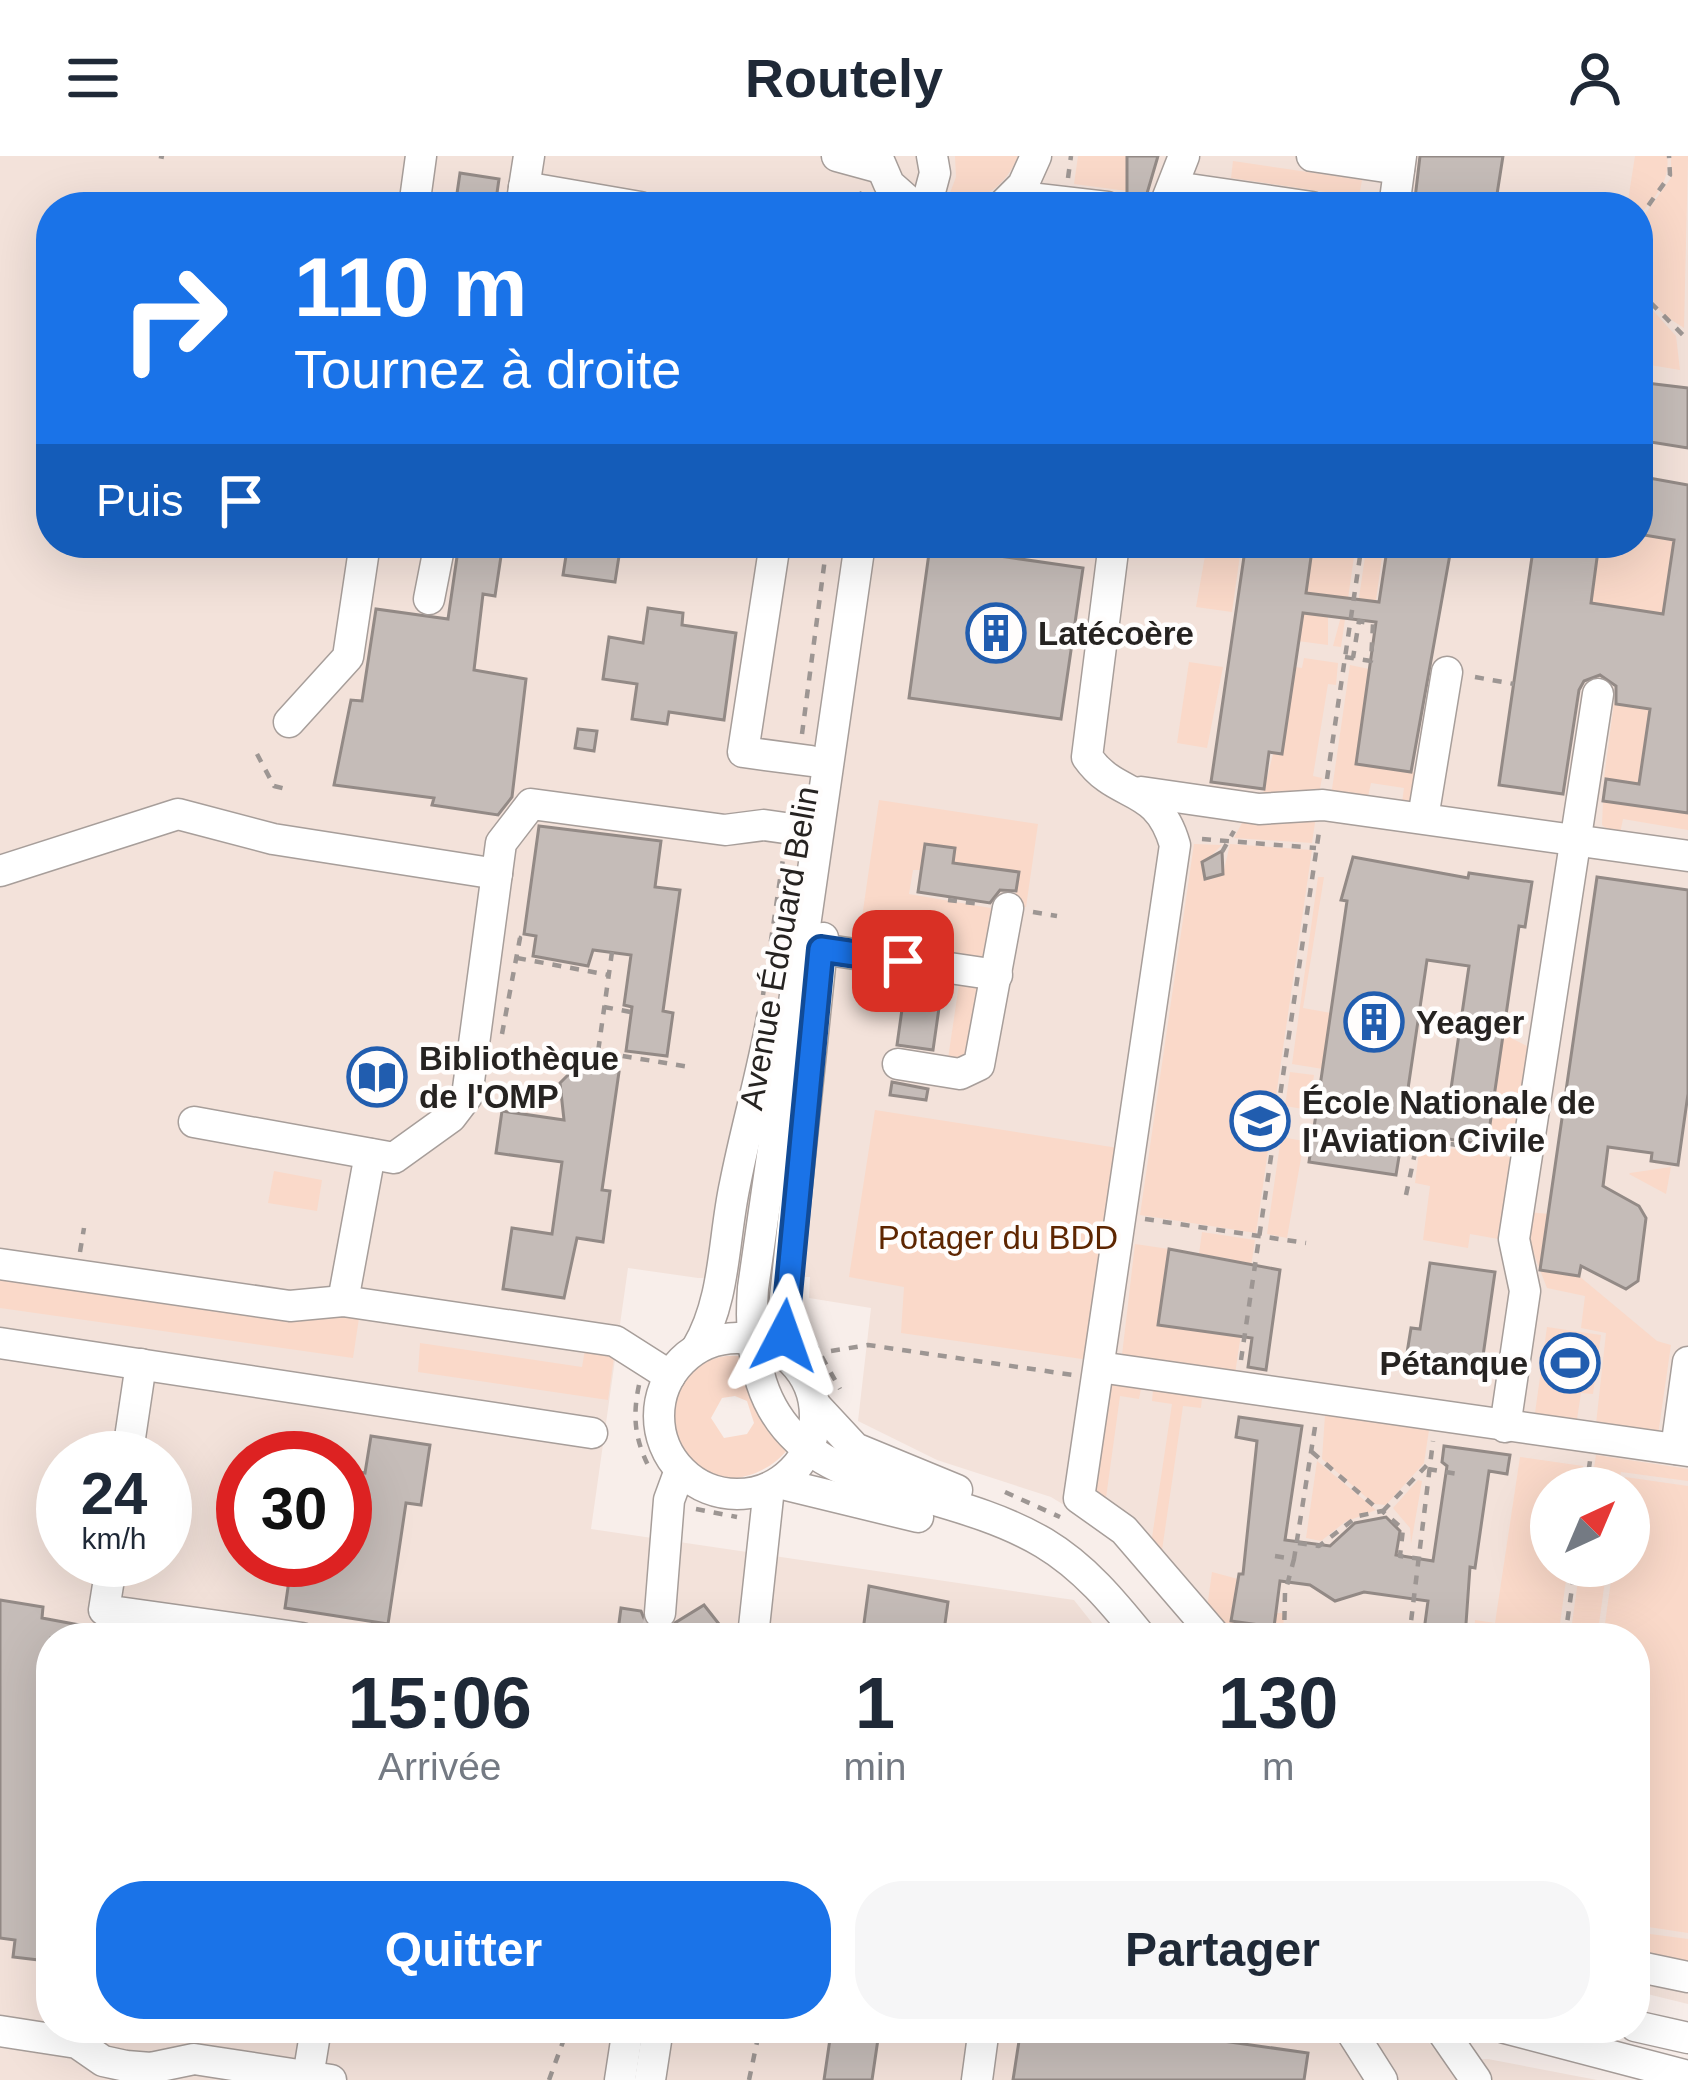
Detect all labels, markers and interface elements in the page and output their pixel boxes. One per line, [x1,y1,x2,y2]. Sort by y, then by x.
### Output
icon: menu [60,45,126,111]
icon: person [1562,45,1628,111]
text: Routely [745,48,943,108]
icon: right [96,240,252,396]
text: 110 m [294,240,528,334]
text: Tournez à droite [294,339,681,399]
icon: arrive [208,468,274,534]
text: Puis [96,475,184,526]
building icon: Latécoère [965,602,1027,664]
place label: Latécoère [1038,615,1194,652]
street label: Avenue Édouard Belin [732,783,826,1113]
pin [852,910,954,1012]
icon: arrive [870,928,936,994]
building icon: Yeager [1343,991,1405,1053]
place label: Yeager [1416,1004,1524,1041]
place label: Bibliothèque de l'OMP [419,1040,619,1115]
library icon: Bibliothèque de l'OMP [346,1046,408,1108]
place label: École Nationale de l'Aviation Civile [1302,1084,1595,1159]
school or university icon: École Nationale de l'Aviation Civile [1229,1090,1291,1152]
park label: Potager du BDD [878,1219,1118,1256]
position arrow [721,1273,847,1399]
sports icon: Pétanque [1539,1332,1601,1394]
place label: Pétanque [1379,1345,1528,1382]
speed limit sign: 30 [216,1431,372,1587]
text: 24 [81,1460,147,1527]
north arrow [1530,1467,1650,1587]
map controls [1530,1467,1650,1587]
text: km/h [81,1522,147,1555]
text: 15:06 [348,1663,532,1743]
text: 1 [855,1663,895,1743]
text: 130 [1218,1663,1338,1743]
text: Arrivée [378,1745,502,1788]
text: min [844,1745,906,1788]
text: m [1262,1745,1294,1788]
button: Quitter [96,1881,831,2019]
button: Partager [855,1881,1590,2019]

